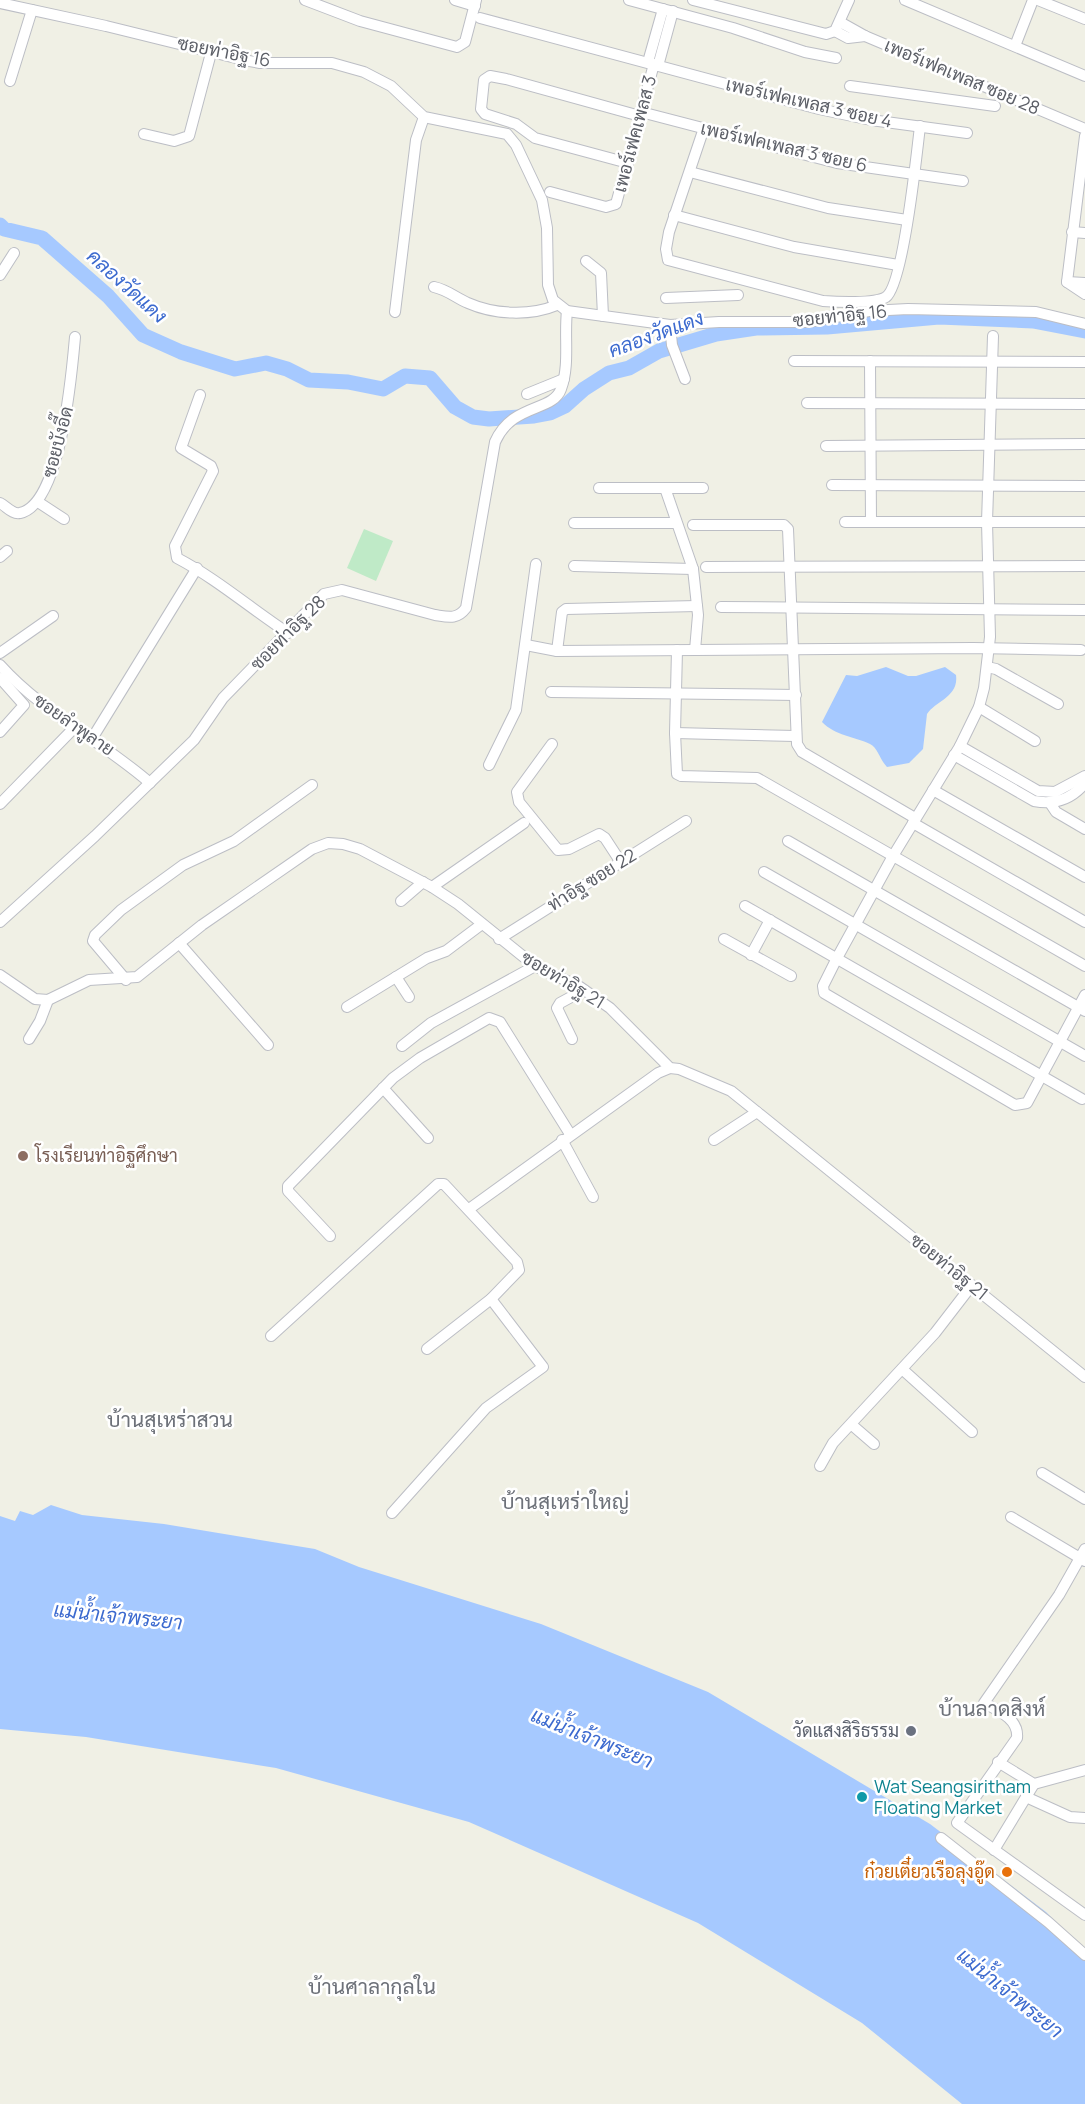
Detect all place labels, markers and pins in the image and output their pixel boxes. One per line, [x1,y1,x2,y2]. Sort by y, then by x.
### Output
place label: โรงเรียนท่าอิฐศึกษา [34,1143,178,1168]
marker: โรงเรียนท่าอิฐศึกษา [16,1149,30,1163]
place label: วัดแสงสิริธรรม [793,1718,899,1742]
marker: วัดแสงสิริธรรม [904,1724,918,1738]
place label: Wat Seangsiritham Floating Market [874,1774,1031,1819]
marker: Wat Seangsiritham Floating Market [855,1790,869,1804]
place label: ก๋วยเตี๋ยวเรือลุงอู๊ด [864,1856,995,1885]
marker: ก๋วยเตี๋ยวเรือลุงอู๊ด [1000,1865,1014,1879]

